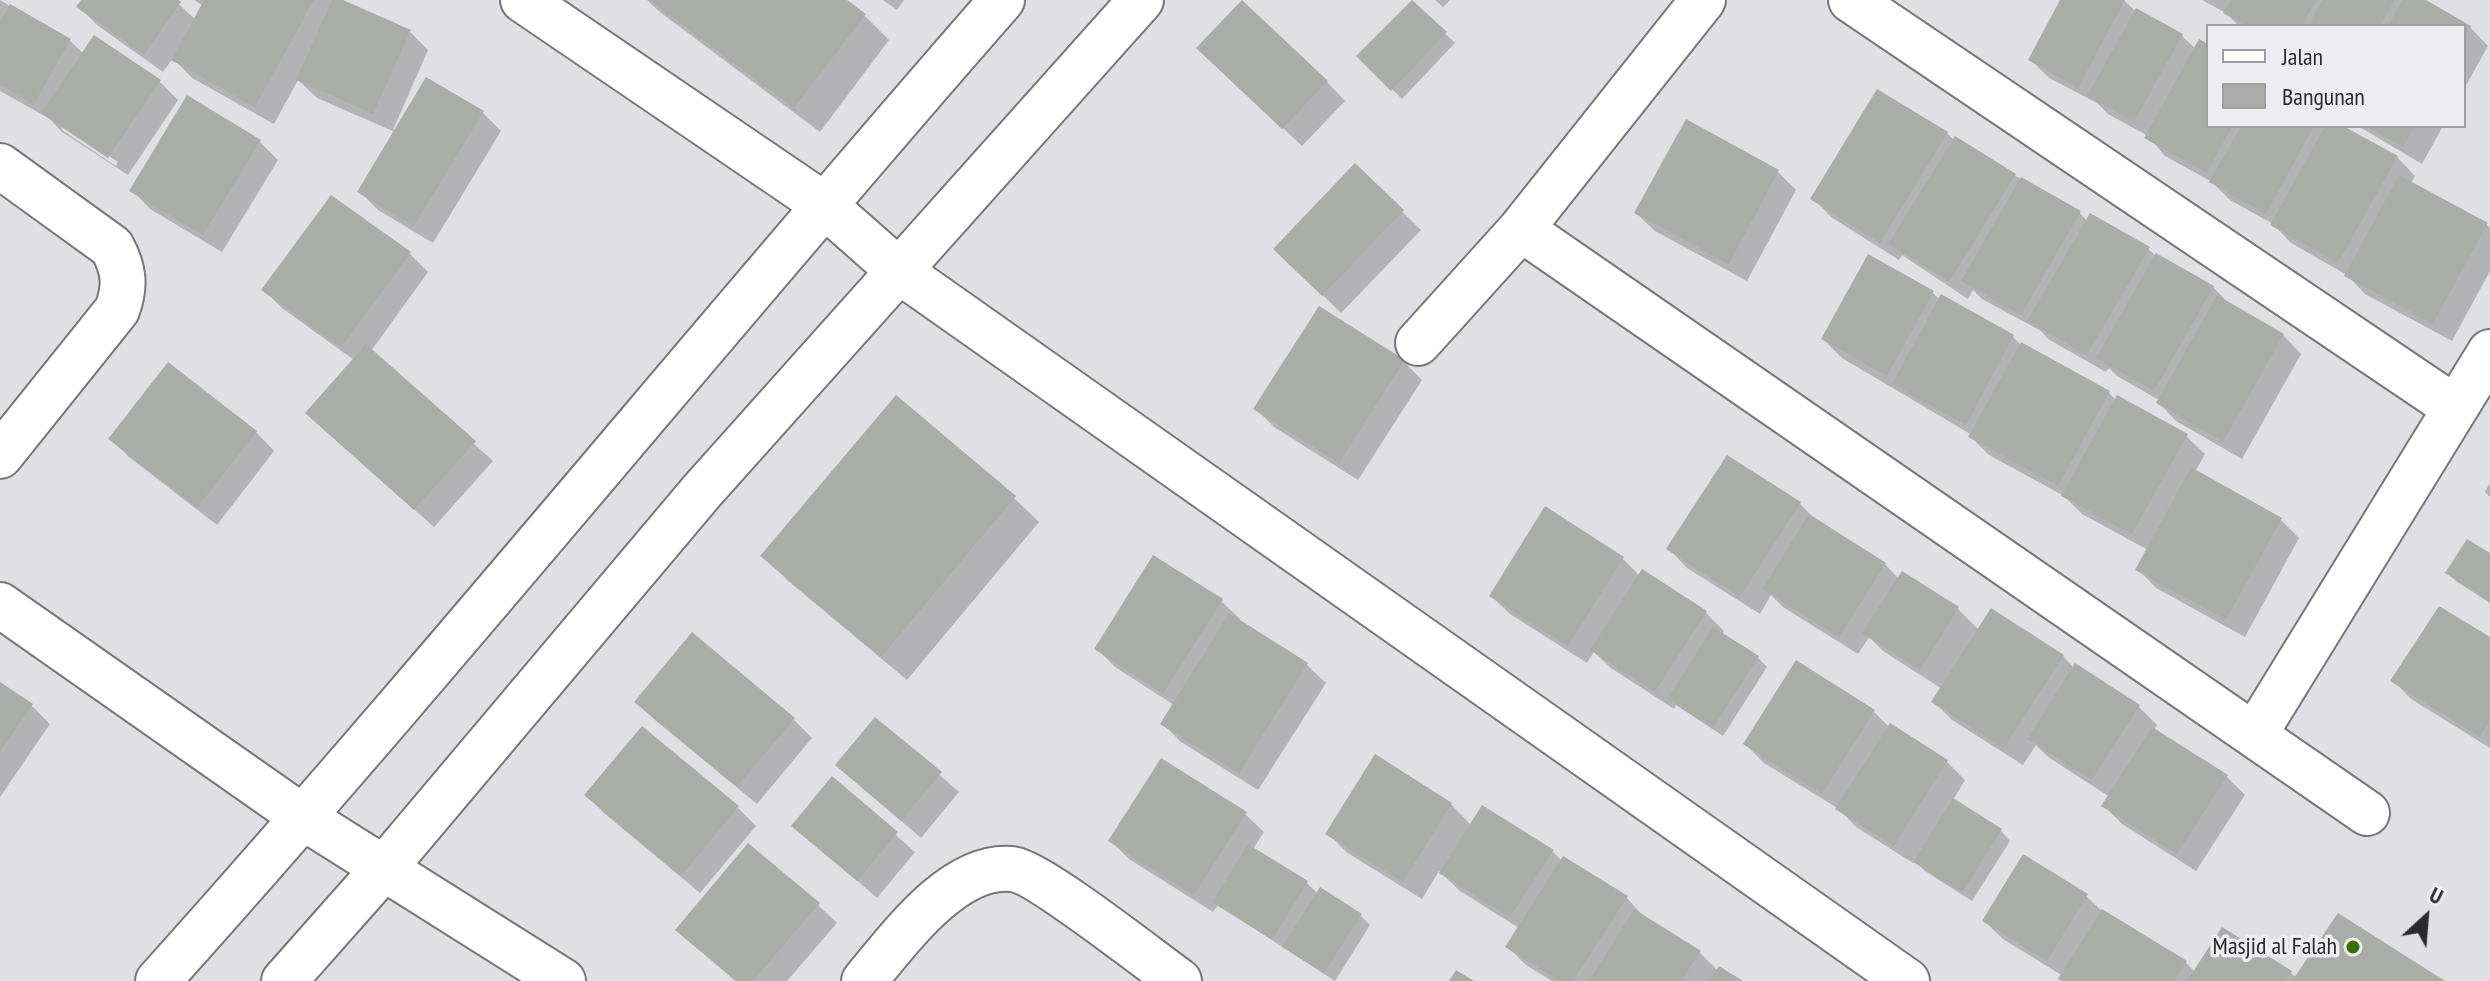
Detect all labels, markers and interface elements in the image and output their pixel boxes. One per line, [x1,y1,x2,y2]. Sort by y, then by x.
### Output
legend [2206,24,2466,128]
text: Jalan [2282,41,2323,72]
text: Bangunan [2282,81,2365,112]
north arrow [2386,877,2466,957]
text: U [2425,880,2448,910]
place label: Masjid al Falah [2213,933,2337,961]
marker: Masjid al Falah [2344,938,2362,956]

